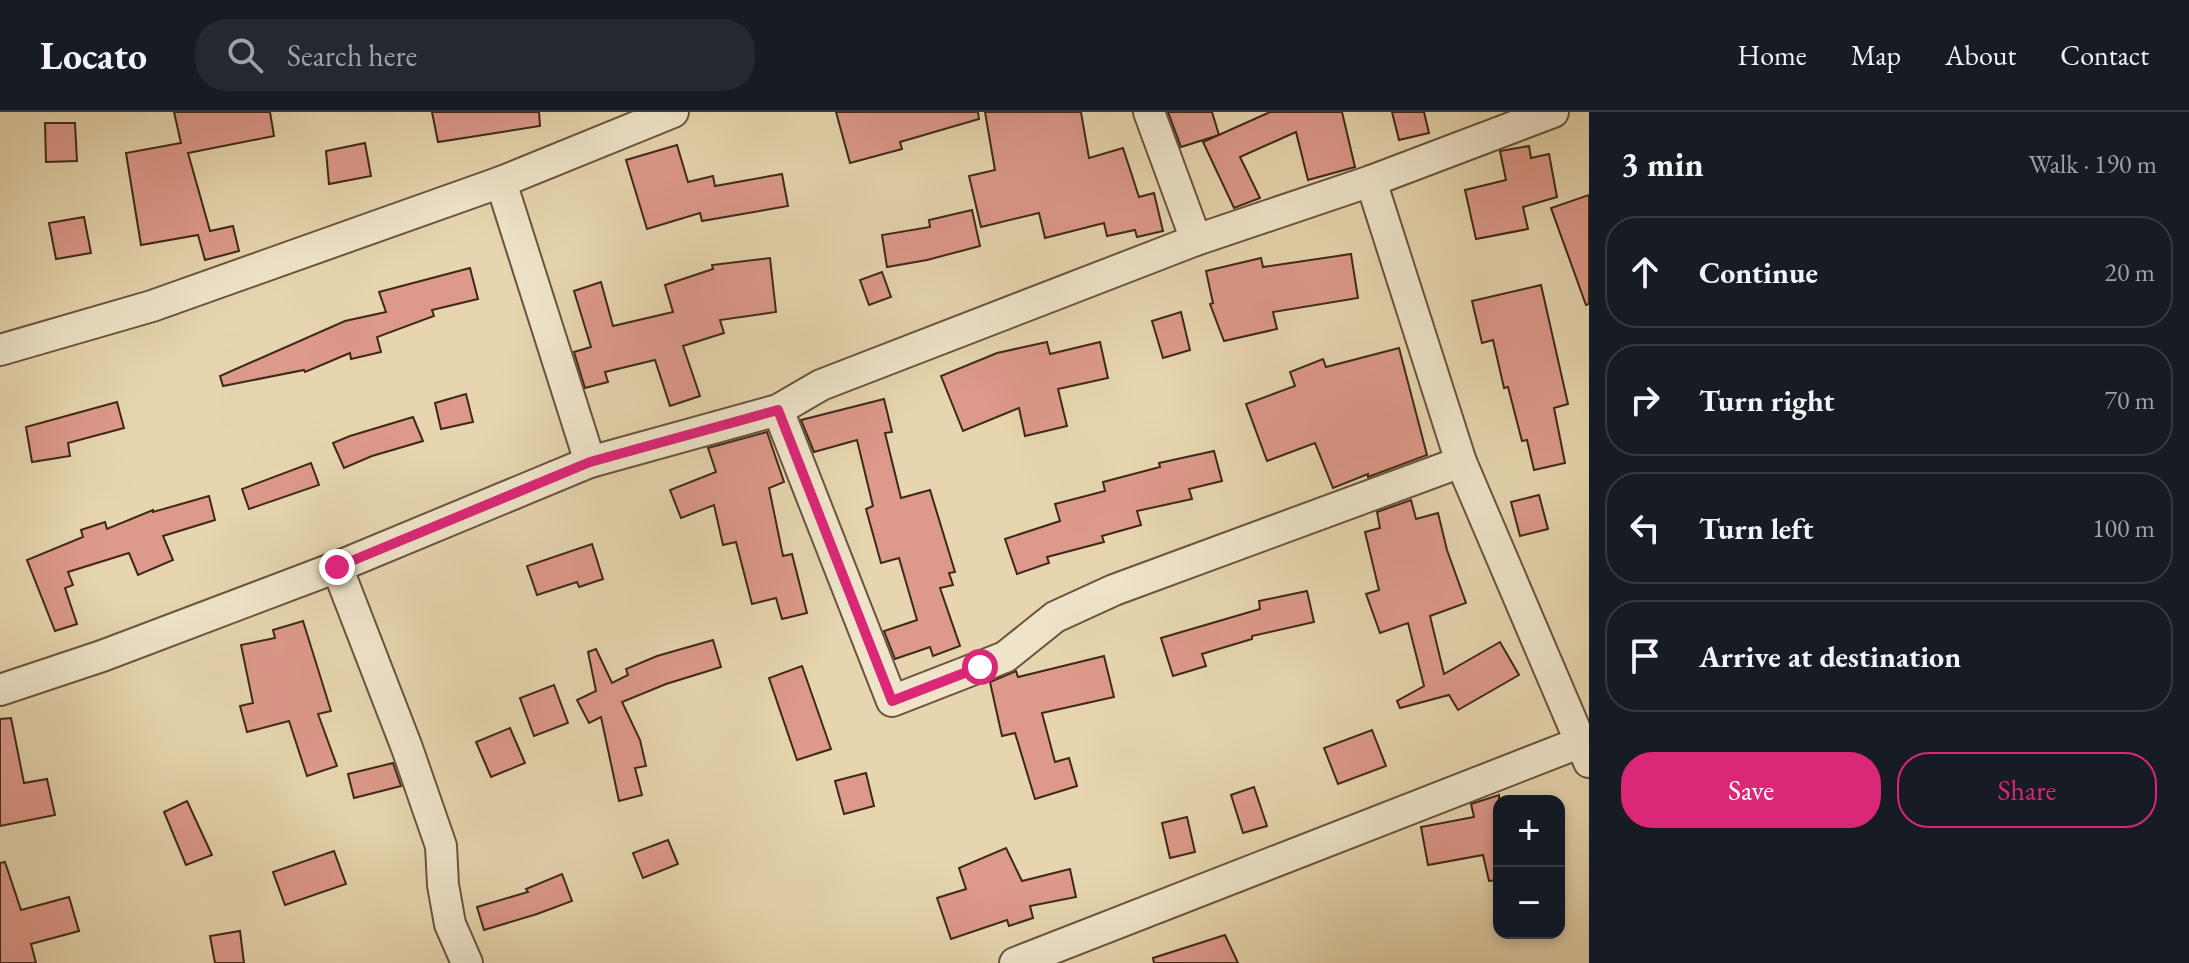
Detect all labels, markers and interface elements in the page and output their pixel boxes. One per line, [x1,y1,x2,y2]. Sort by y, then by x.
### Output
search box [195,19,755,91]
text: Locato [40,31,147,80]
icon: search [223,33,267,77]
text: Search here [287,36,417,75]
text: Home [1737,37,1807,73]
text: Map [1851,37,1901,73]
text: About [1945,37,2016,73]
text: Contact [2060,37,2149,73]
text: 3 min [1621,142,1704,186]
text: Walk · 190 m [2029,147,2157,181]
icon: ahead [1623,250,1667,294]
text: Continue [1699,253,1818,292]
text: 20 m [2105,255,2155,289]
icon: right [1623,378,1667,422]
text: Turn right [1699,381,1835,420]
text: 70 m [2105,383,2155,417]
icon: left [1623,506,1667,550]
text: Turn left [1699,509,1813,548]
text: 100 m [2092,511,2155,545]
route end [319,549,355,585]
icon: arrive [1623,634,1667,678]
text: Arrive at destination [1699,637,1961,676]
route start [962,649,998,685]
button: Save [1621,752,1881,828]
button: Share [1897,752,2157,828]
map controls [1493,795,1565,939]
button: + [1493,795,1565,867]
button: − [1493,867,1565,939]

